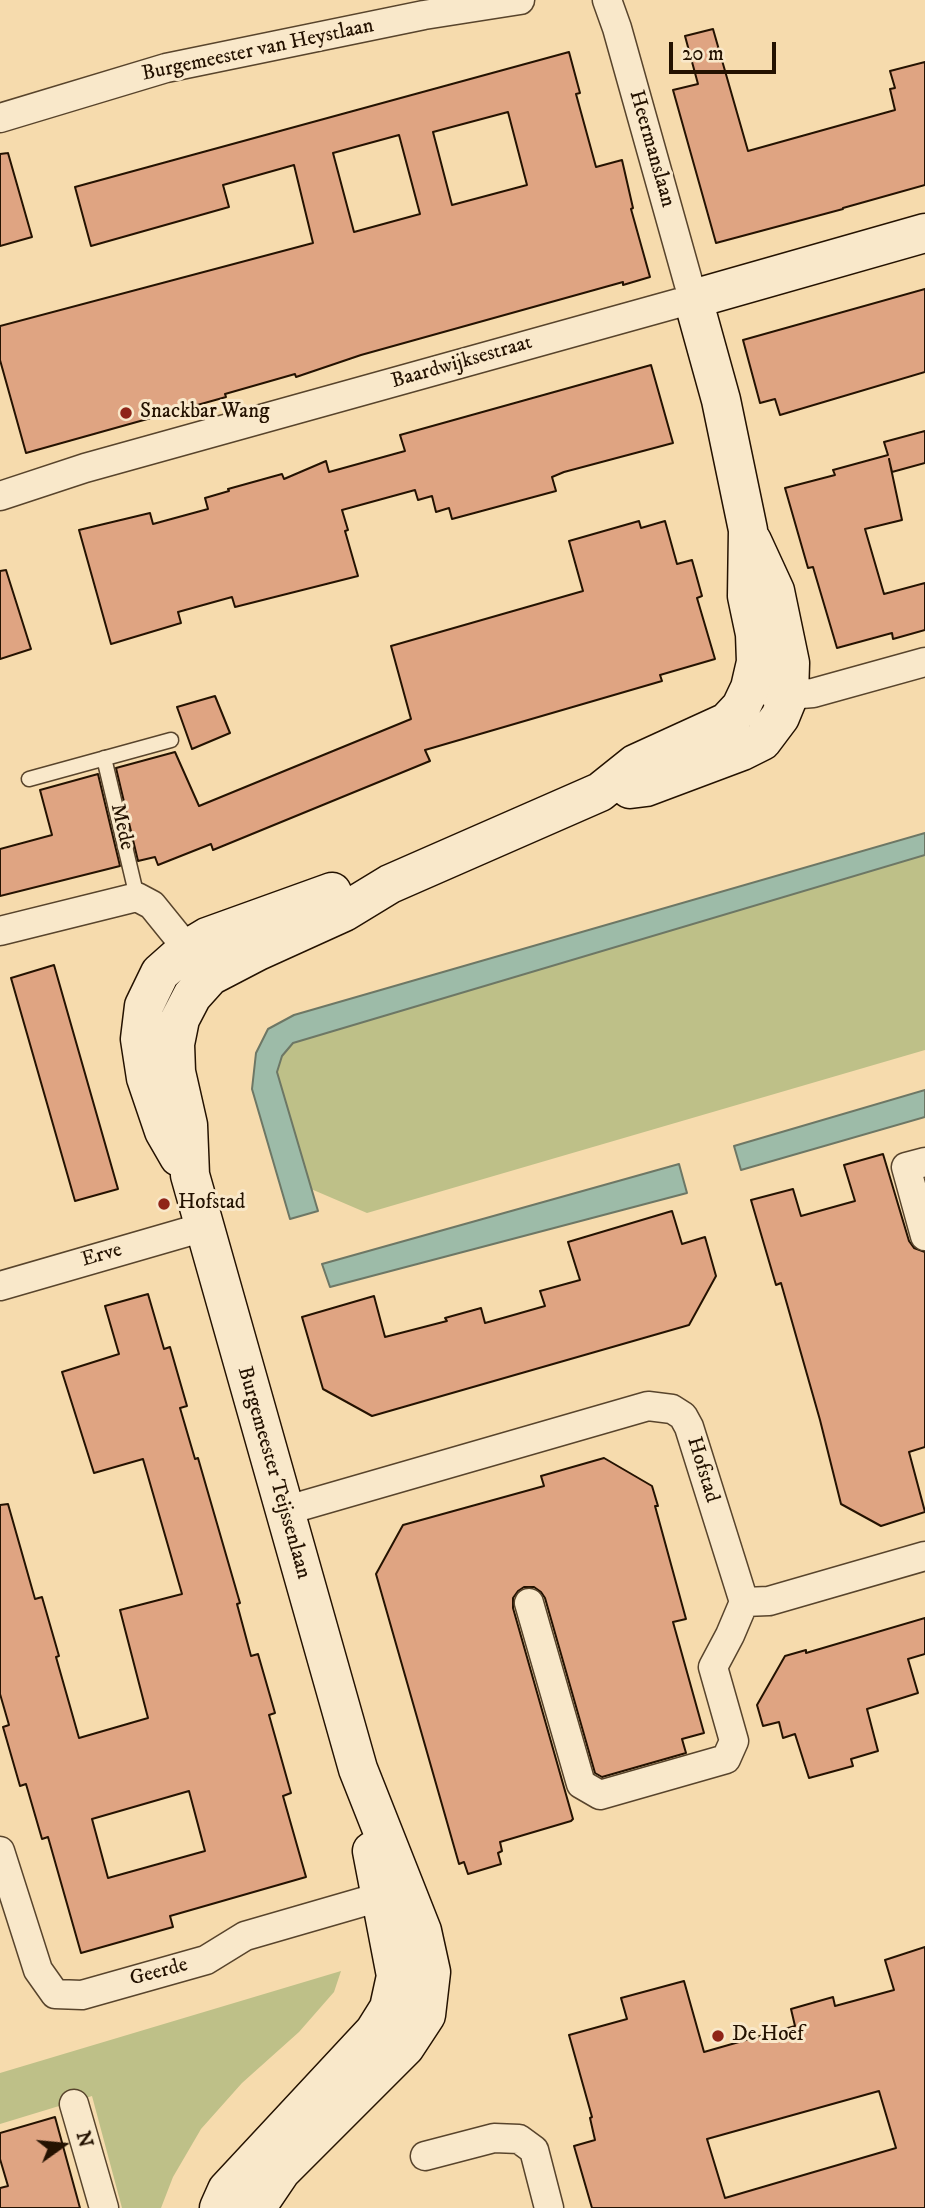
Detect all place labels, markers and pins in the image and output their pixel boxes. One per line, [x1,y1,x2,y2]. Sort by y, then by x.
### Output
place label: Snackbar Wang [140,400,269,426]
marker: Snackbar Wang [118,405,134,421]
place label: Hofstad [178,1191,245,1217]
marker: Hofstad [156,1196,172,1212]
place label: De Hoef [732,2023,804,2049]
marker: De Hoef [710,2028,726,2044]

